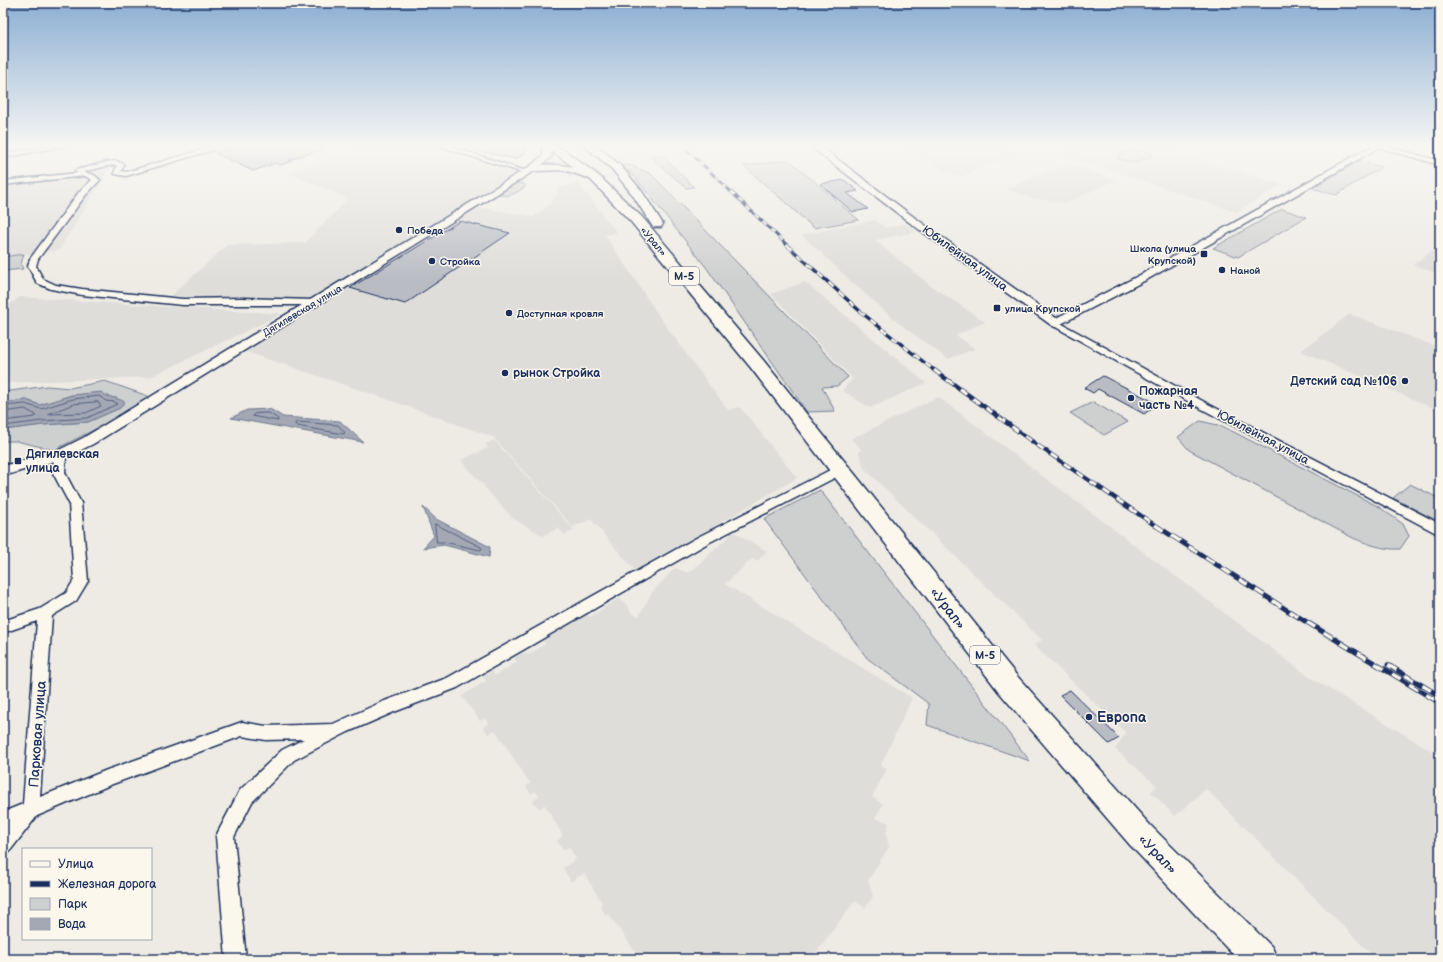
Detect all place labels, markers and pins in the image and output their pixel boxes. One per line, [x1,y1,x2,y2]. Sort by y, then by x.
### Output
marker: Победа [394,225,404,235]
place label: Победа [407,225,443,237]
place label: Школа (улица Крупской) [1130,243,1196,267]
marker: Школа (улица Крупской) [1199,249,1209,259]
marker: Стройка [427,256,437,266]
place label: Стройка [440,256,480,268]
marker: Наной [1217,265,1227,275]
place label: Наной [1230,265,1261,277]
marker: улица Крупской [992,303,1002,313]
place label: улица Крупской [1005,303,1081,315]
marker: Доступная кровля [504,308,514,318]
place label: Доступная кровля [517,308,604,320]
place label: рынок Стройка [513,366,601,381]
marker: рынок Стройка [500,368,510,378]
place label: Детский сад №106 [1290,374,1397,389]
marker: Детский сад №106 [1400,376,1410,386]
place label: Пожарная часть №4 [1139,384,1198,413]
marker: Пожарная часть №4 [1126,393,1136,403]
place label: Дягилевская улица [26,447,99,476]
marker: Дягилевская улица [13,456,23,466]
place label: Европа [1097,709,1147,726]
marker: Европа [1084,712,1094,722]

